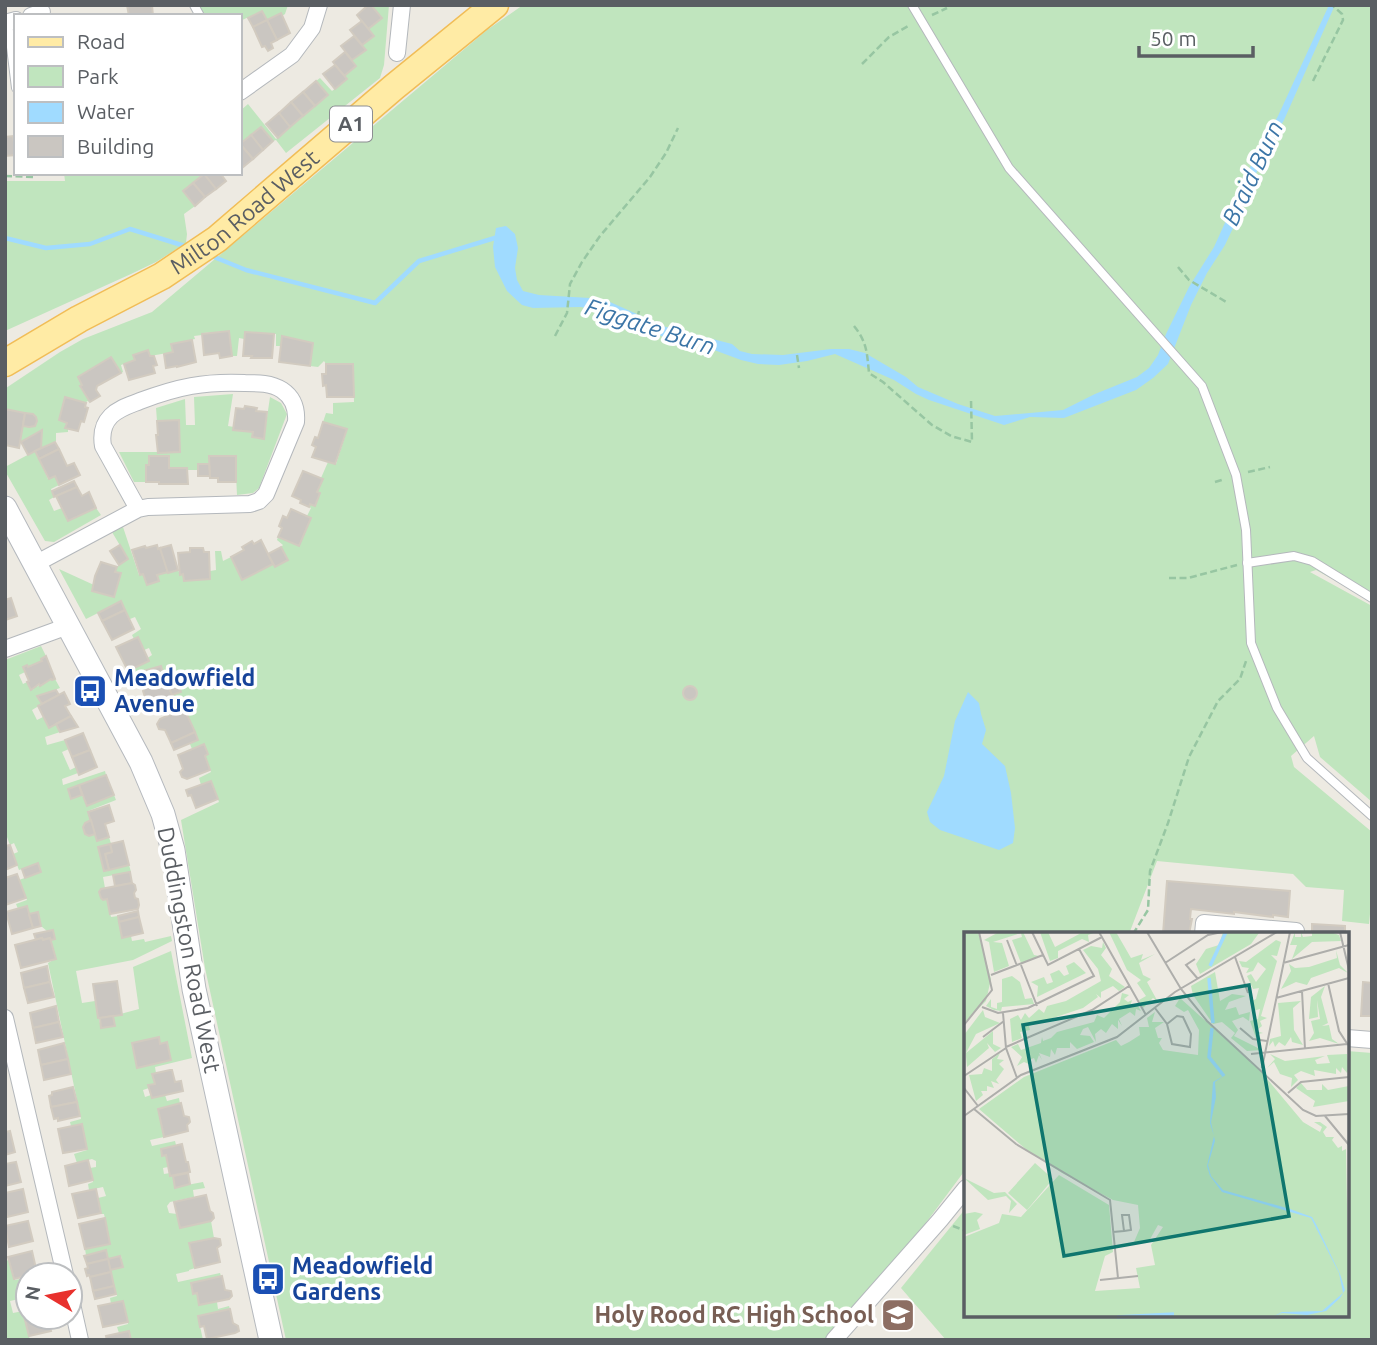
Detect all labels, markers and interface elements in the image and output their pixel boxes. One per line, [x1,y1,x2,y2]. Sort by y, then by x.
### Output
legend [14,14,242,175]
scale bar [1139,14,1253,58]
text: 50 m [1150,26,1197,50]
text: Road [77,29,125,53]
text: Park [77,64,119,88]
text: Water [77,99,135,123]
road number: A1 [330,106,372,142]
water label: Braid Burn [1217,116,1288,229]
text: Building [77,134,154,158]
street label: Milton Road West [165,145,323,279]
water label: Figgate Burn [582,293,718,360]
place label: Meadowfield Avenue [114,665,255,716]
bus stop icon: Meadowfield Avenue [71,672,109,710]
street label: Duddingston Road West [153,825,226,1075]
inset map [964,932,1349,1317]
place label: Meadowfield Gardens [292,1253,433,1304]
bus stop icon: Meadowfield Gardens [249,1260,287,1298]
north arrow [14,1261,84,1331]
text: N [20,1284,44,1302]
school or university icon: Holy Rood RC High School [879,1296,917,1334]
place label: Holy Rood RC High School [595,1302,874,1327]

